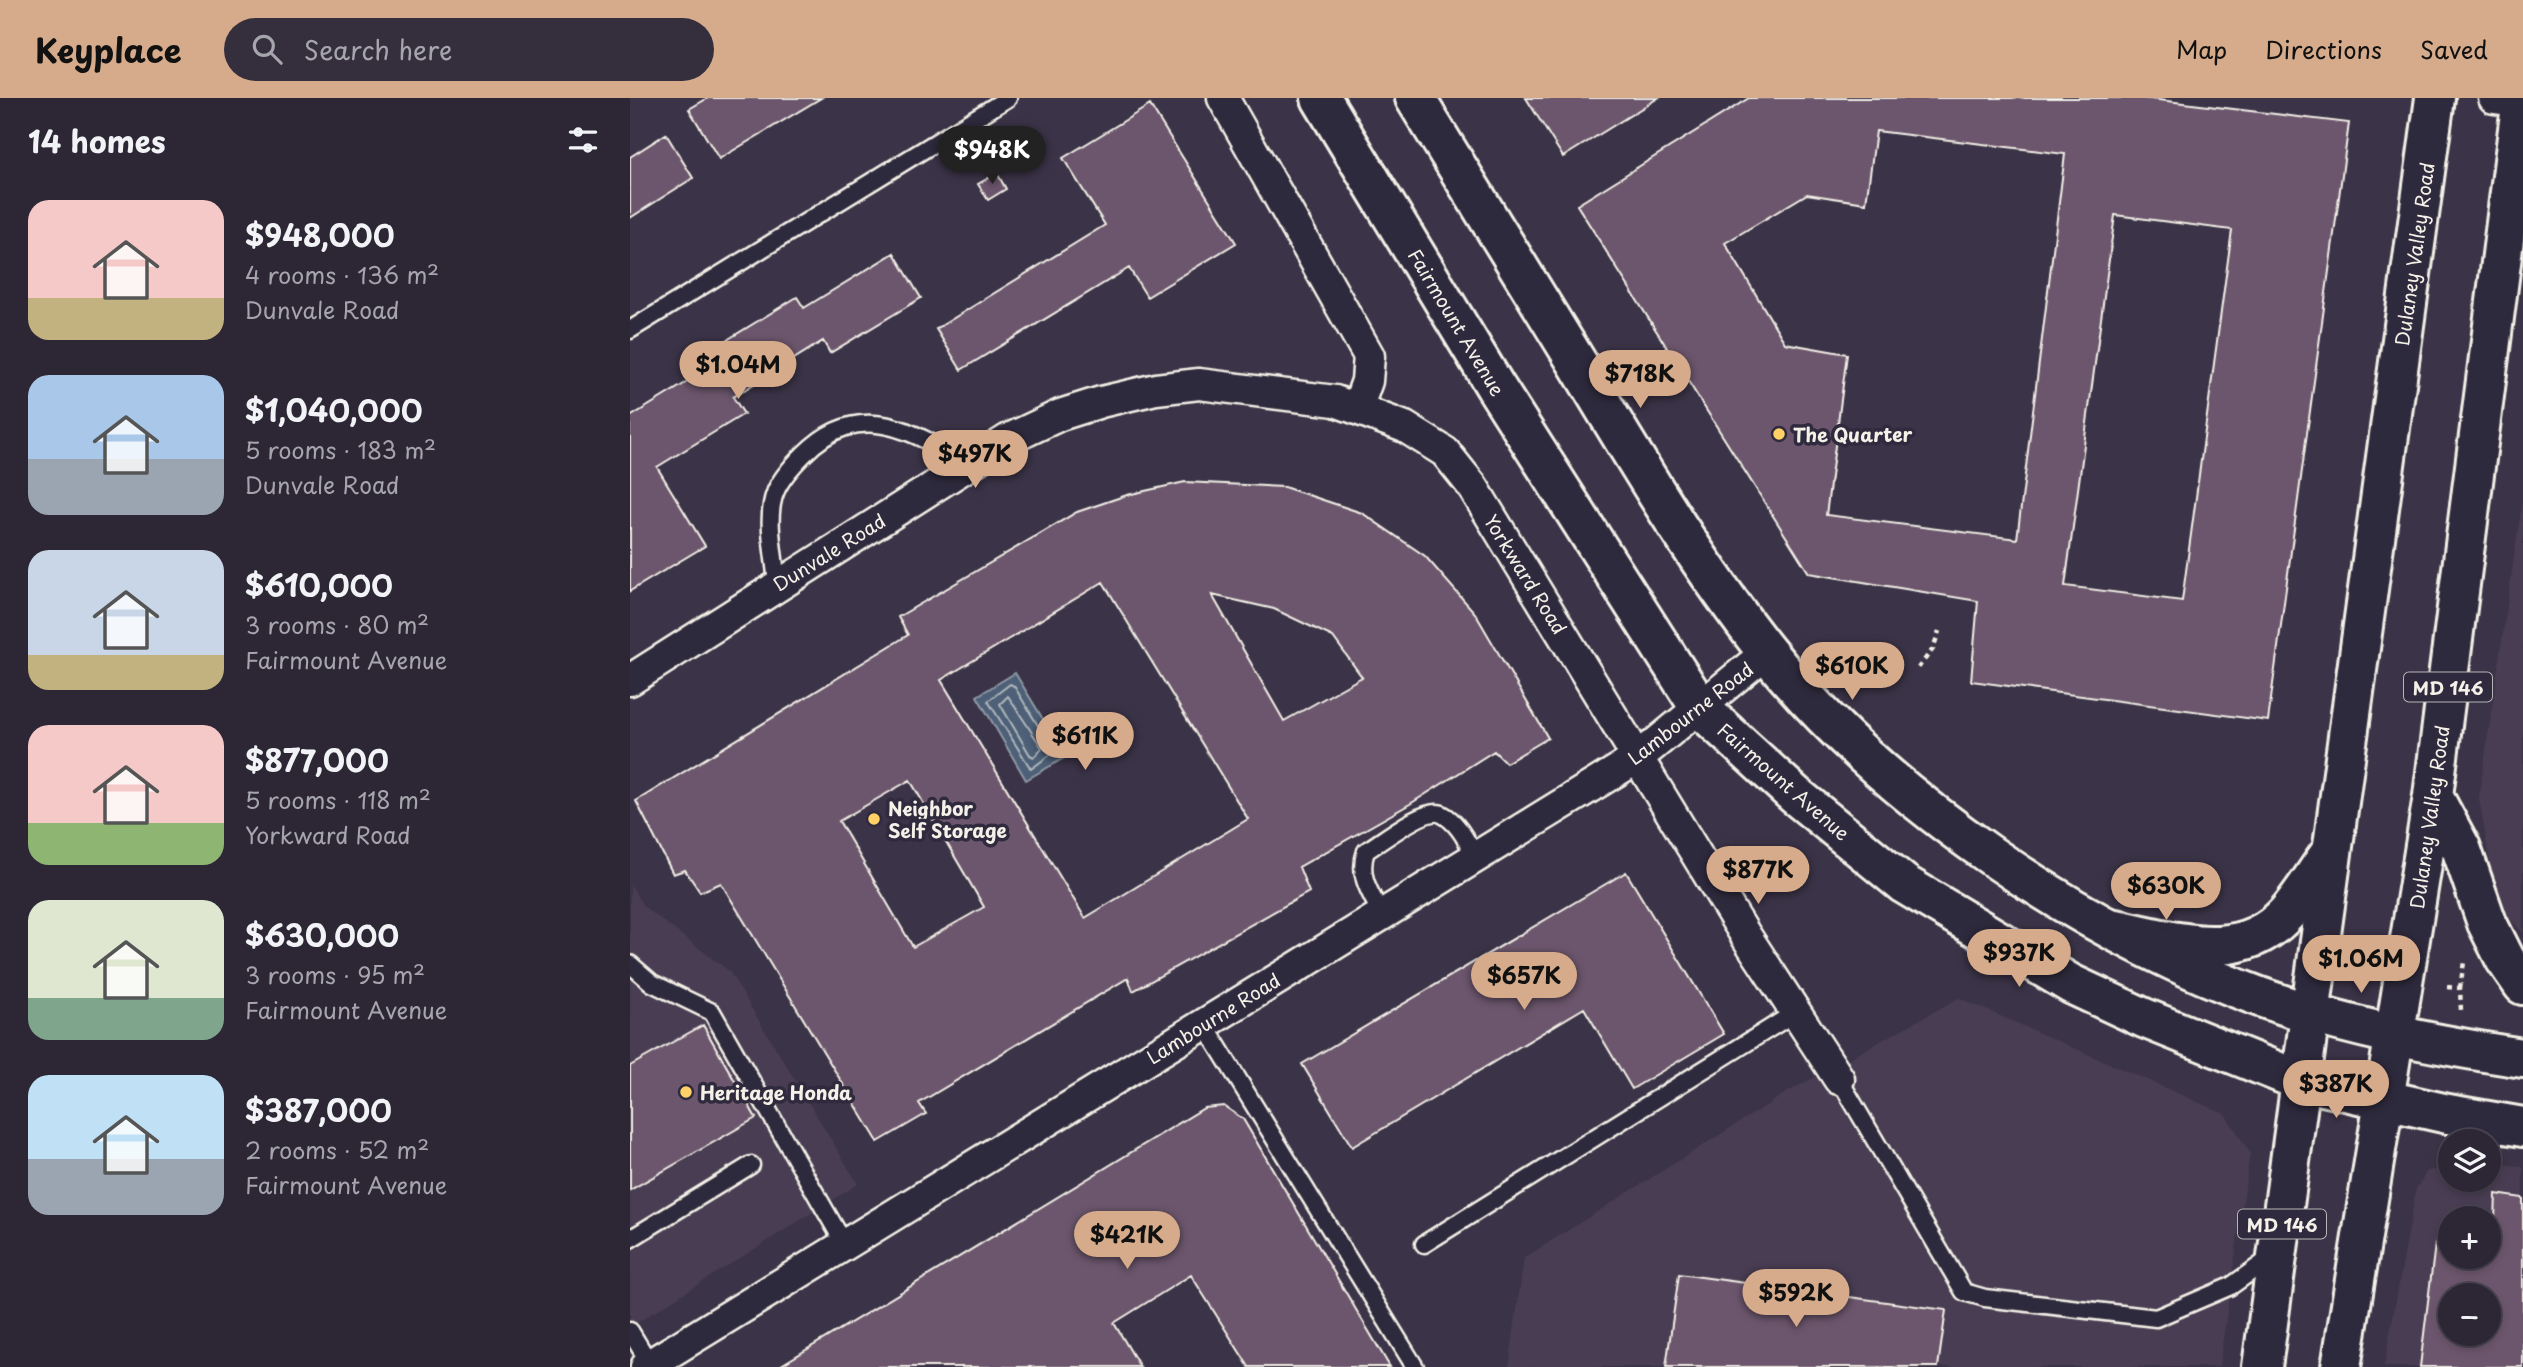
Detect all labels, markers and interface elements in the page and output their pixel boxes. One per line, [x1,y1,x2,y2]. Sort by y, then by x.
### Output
search box [224,18,714,81]
text: Keyplace [35,24,182,74]
icon: search [248,30,286,68]
text: Search here [304,30,452,69]
text: Map [2176,31,2227,67]
text: Directions [2265,31,2382,67]
text: Saved [2420,31,2488,67]
text: 14 homes [28,118,166,163]
icon: filters [564,121,602,159]
pin: $948K [943,126,1041,186]
text: $948K [954,131,1030,166]
street label: Dulaney Valley Road [2387,160,2441,348]
text: $948,000 [245,212,395,257]
icon: home [84,228,168,312]
street label: Fairmount Avenue [1402,243,1512,401]
text: 4 rooms · 136 m² [245,257,439,292]
text: Dunvale Road [245,292,400,327]
pin: $1.04M [681,342,795,401]
text: $1.04M [695,346,781,381]
pin: $718K [1591,350,1689,410]
text: $718K [1605,355,1675,390]
text: $1,040,000 [245,387,423,432]
icon: home [84,403,168,487]
place label: The Quarter [1793,420,1913,448]
marker: The Quarter [1771,426,1787,442]
pin: $497K [926,430,1024,490]
text: 5 rooms · 183 m² [245,432,436,467]
text: $497K [938,435,1012,470]
text: Dunvale Road [245,467,400,502]
street label: Dunvale Road [767,506,891,598]
street label: Yorkward Road [1478,509,1574,639]
text: $610,000 [245,562,393,607]
icon: home [84,578,168,662]
text: 3 rooms · 80 m² [245,607,429,642]
text: Fairmount Avenue [245,642,447,677]
pin: $610K [1803,642,1901,702]
text: $610K [1815,647,1889,682]
street label: Lambourne Road [1621,655,1759,771]
road number: MD 146 [2404,672,2492,702]
pin: $611K [1036,712,1134,772]
street label: Fairmount Avenue [1712,716,1856,846]
text: $611K [1052,717,1118,752]
street label: Dulaney Valley Road [2402,723,2456,911]
text: $877,000 [245,737,389,782]
icon: home [84,753,168,837]
text: 5 rooms · 118 m² [245,782,431,817]
place label: Neighbor Self Storage [888,794,1007,844]
marker: Neighbor Self Storage [866,811,882,827]
text: Yorkward Road [245,817,411,852]
pin: $877K [1709,846,1807,906]
text: $877K [1722,851,1794,886]
pin: $630K [2117,862,2215,922]
text: $630K [2127,867,2205,902]
text: $630,000 [245,912,399,957]
icon: home [84,928,168,1012]
pin: $937K [1970,930,2068,989]
text: $937K [1983,934,2055,969]
pin: $1.06M [2304,936,2418,995]
text: $1.06M [2318,940,2404,975]
pin: $657K [1475,953,1573,1012]
text: 3 rooms · 95 m² [245,957,425,992]
text: $657K [1487,957,1561,992]
street label: Lambourne Road [1141,966,1285,1070]
text: Fairmount Avenue [245,992,447,1027]
pin: $387K [2287,1060,2385,1120]
text: $387K [2299,1065,2373,1100]
place label: Heritage Honda [700,1078,852,1106]
marker: Heritage Honda [678,1084,694,1100]
text: $387,000 [245,1087,392,1132]
icon: home [84,1103,168,1187]
map controls [2438,1129,2501,1346]
button: layers [2438,1129,2501,1192]
text: 2 rooms · 52 m² [245,1132,429,1167]
text: Fairmount Avenue [245,1167,447,1202]
button: + [2438,1206,2501,1269]
road number: MD 146 [2238,1210,2326,1238]
pin: $421K [1078,1212,1176,1271]
text: $421K [1090,1216,1164,1251]
pin: $592K [1747,1270,1845,1329]
text: $592K [1758,1274,1834,1309]
button: − [2438,1283,2501,1346]

